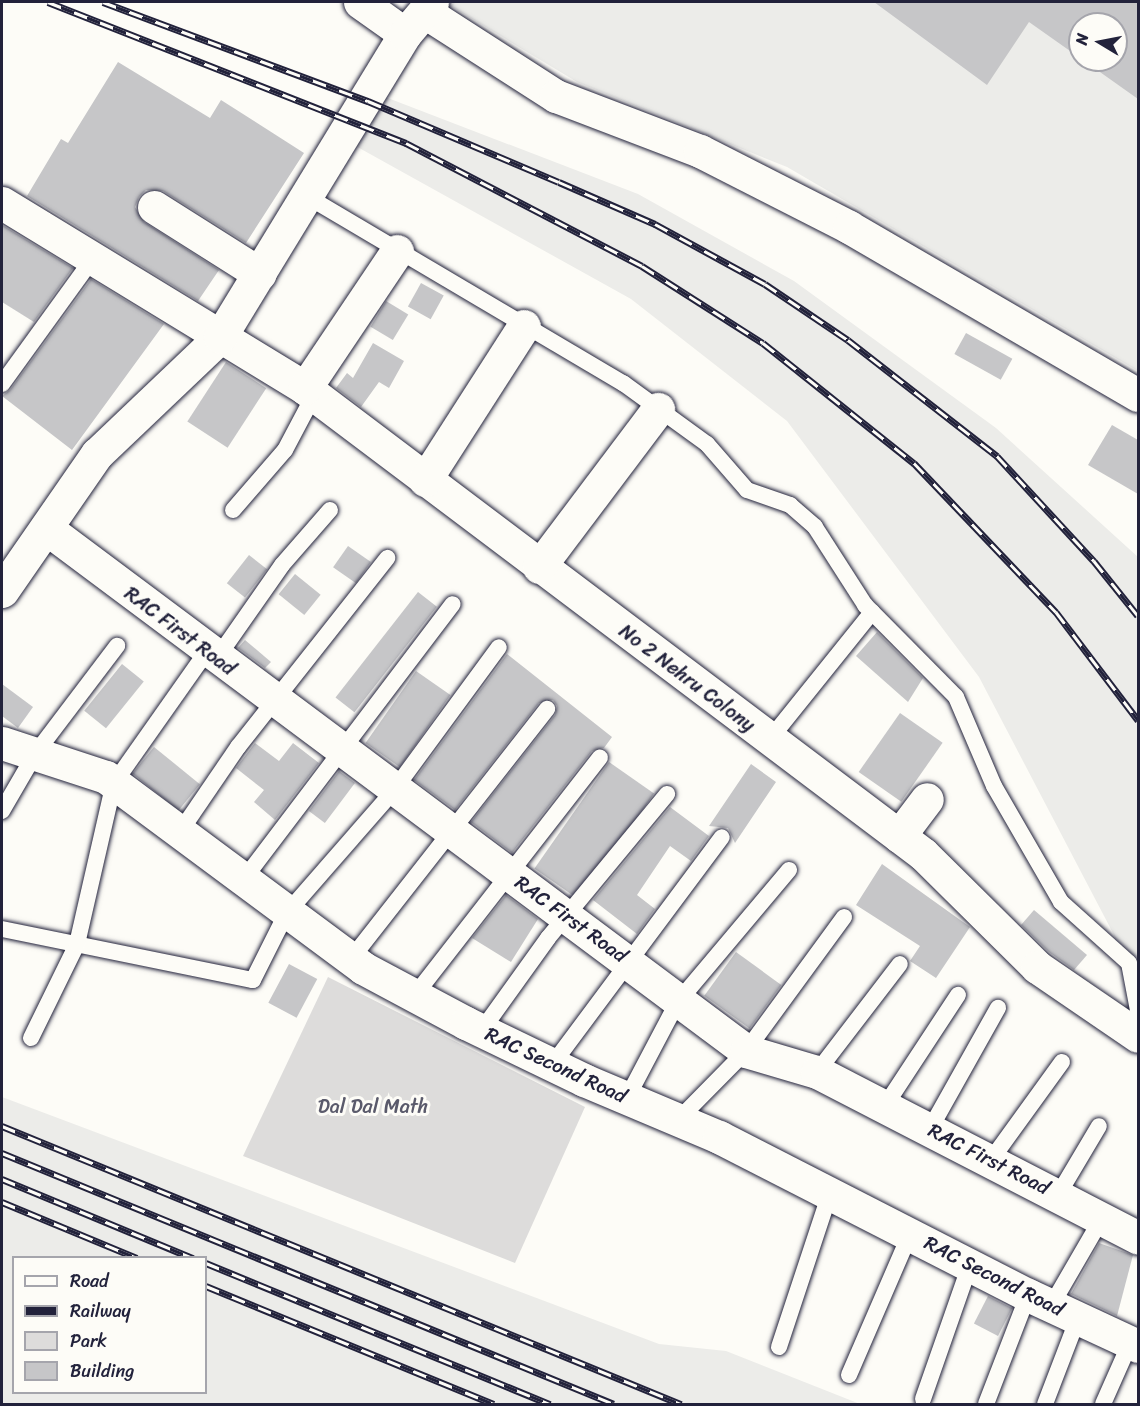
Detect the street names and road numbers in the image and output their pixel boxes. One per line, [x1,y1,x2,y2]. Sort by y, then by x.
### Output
street label: RAC First Road [120,581,240,681]
street label: No 2 Nehru Colony [614,619,760,737]
street label: RAC First Road [510,870,632,968]
street label: RAC Second Road [481,1021,631,1109]
street label: RAC First Road [924,1118,1054,1200]
street label: RAC Second Road [919,1230,1069,1322]

